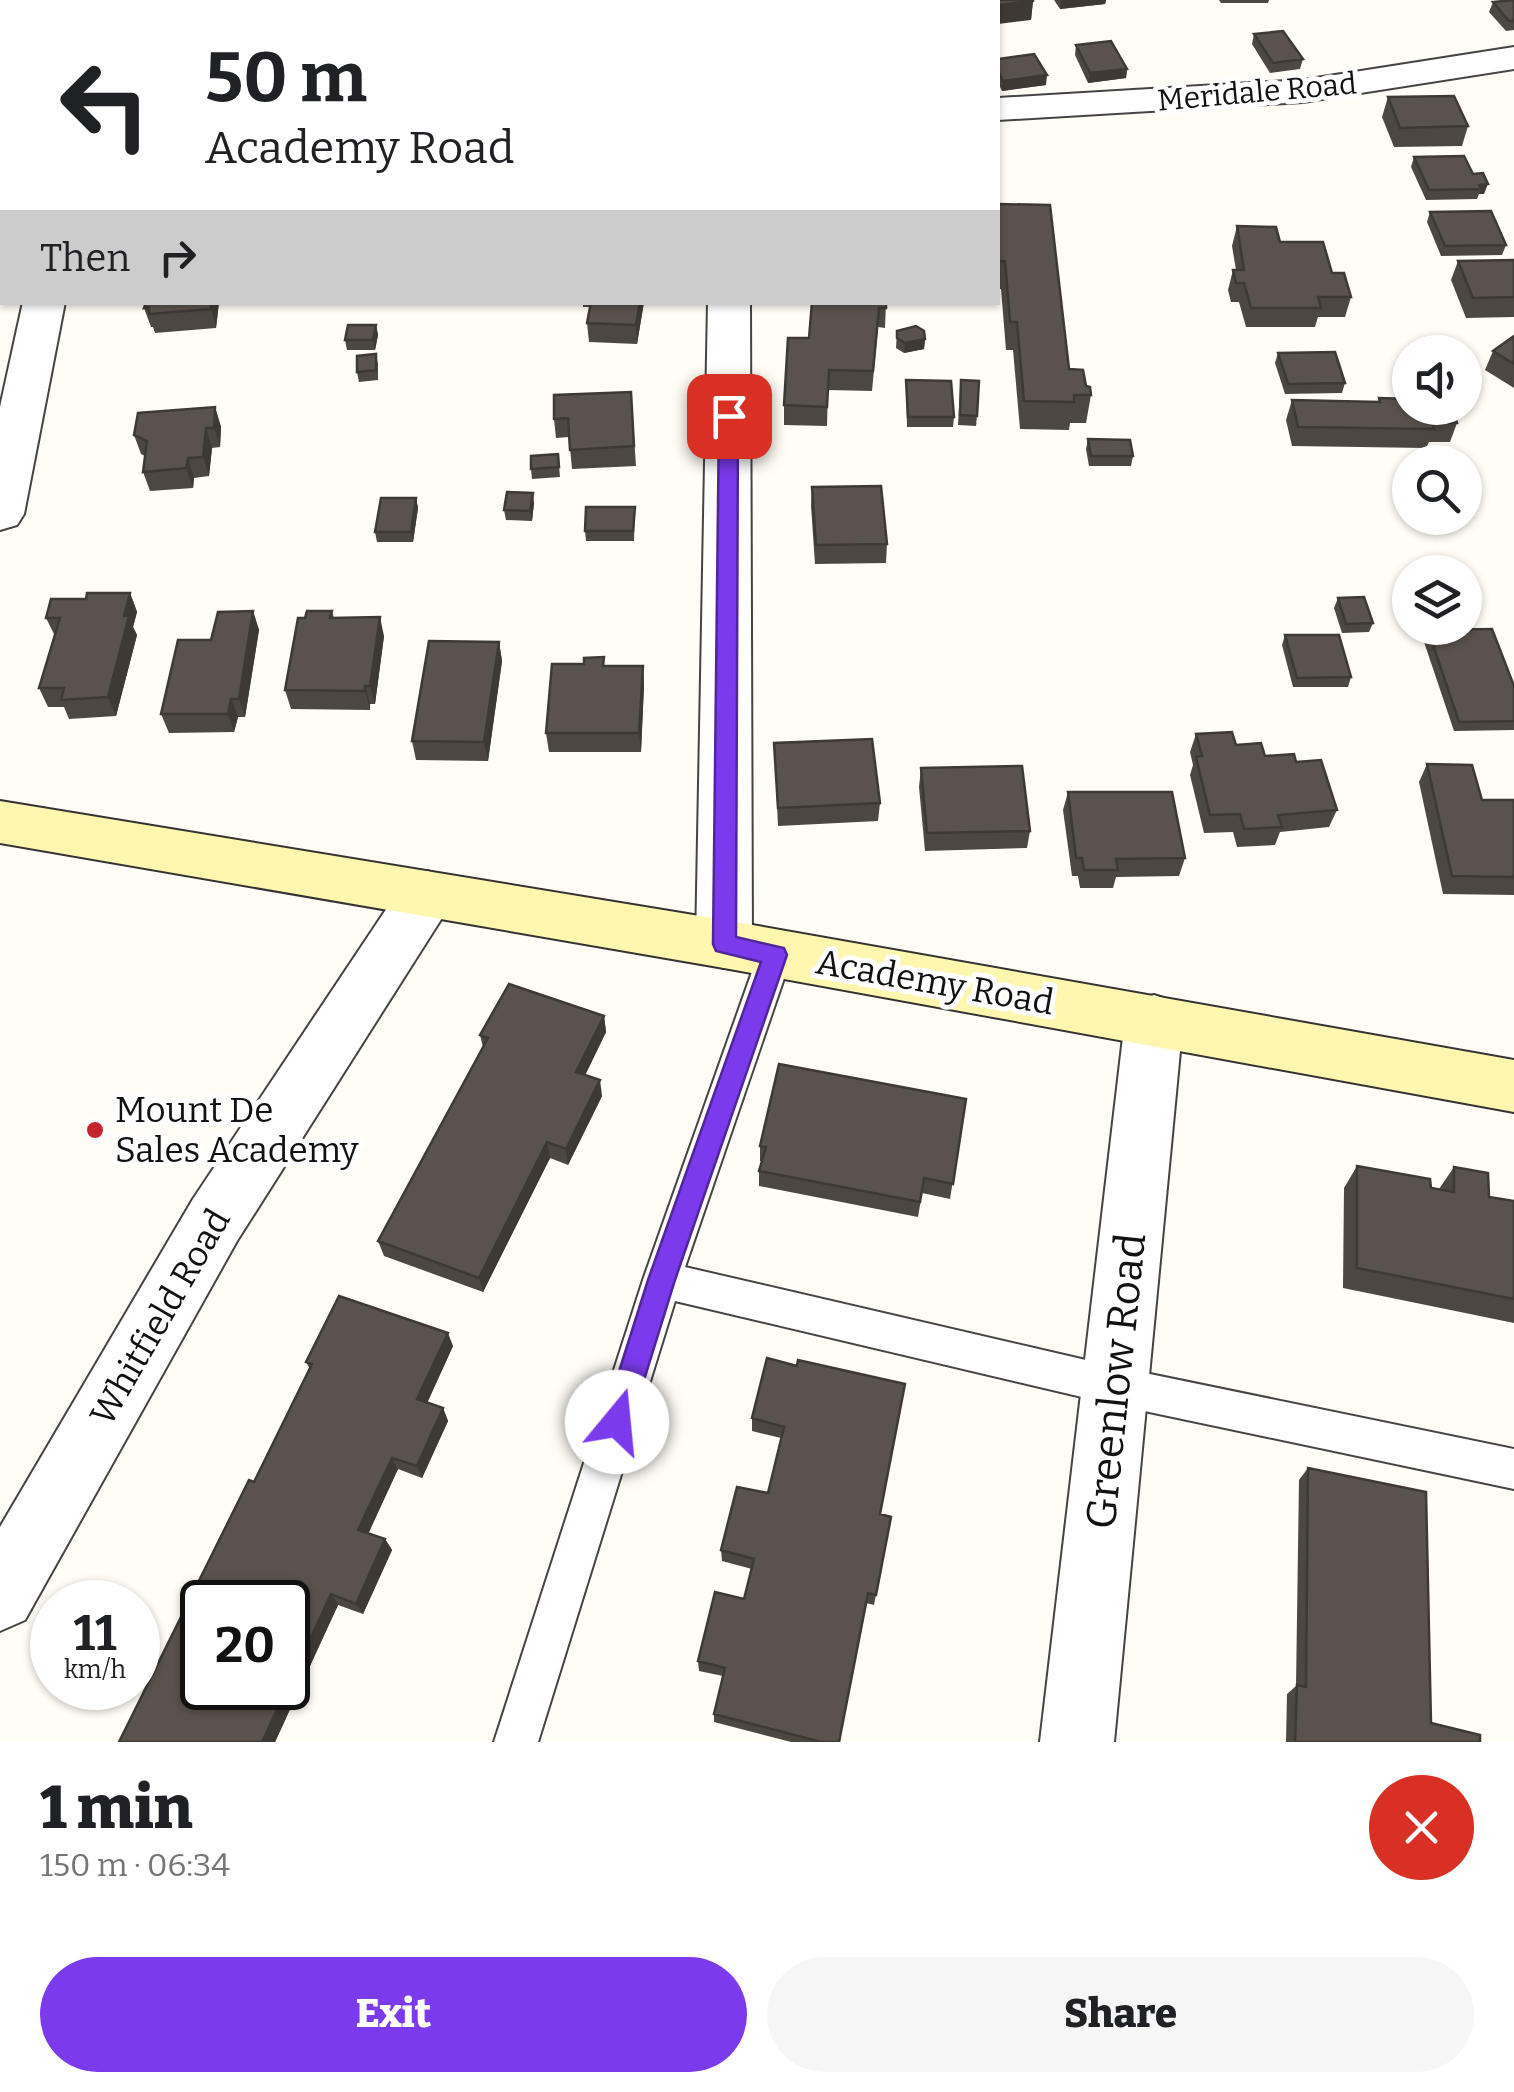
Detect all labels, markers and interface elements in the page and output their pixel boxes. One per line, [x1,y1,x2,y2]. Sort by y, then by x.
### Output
text: 50 m [205,36,367,120]
icon: left [40,40,170,170]
street label: Meridale Road [1156,65,1358,119]
text: Academy Road [205,121,514,175]
icon: right [150,230,205,285]
text: Then [40,235,130,281]
map controls [1392,335,1482,645]
button: sound [1392,335,1482,425]
pin [687,374,772,459]
icon: arrive [702,389,757,444]
button: search [1392,445,1482,535]
button: layers [1392,555,1482,645]
street label: Academy Road [813,940,1057,1024]
place label: Mount De Sales Academy [115,1089,359,1171]
marker: Mount De Sales Academy [84,1119,106,1141]
street label: Whitfield Road [81,1201,239,1433]
street label: Greenlow Road [1076,1231,1156,1531]
position arrow [565,1370,669,1474]
speed limit sign: 20 [180,1580,310,1710]
text: 11 [73,1603,117,1663]
text: km/h [64,1655,126,1685]
text: 1 min [40,1772,193,1844]
button: close [1369,1775,1474,1880]
text: 150 m · 06:34 [40,1846,230,1884]
button: Exit [40,1957,747,2072]
button: Share [767,1957,1474,2072]

